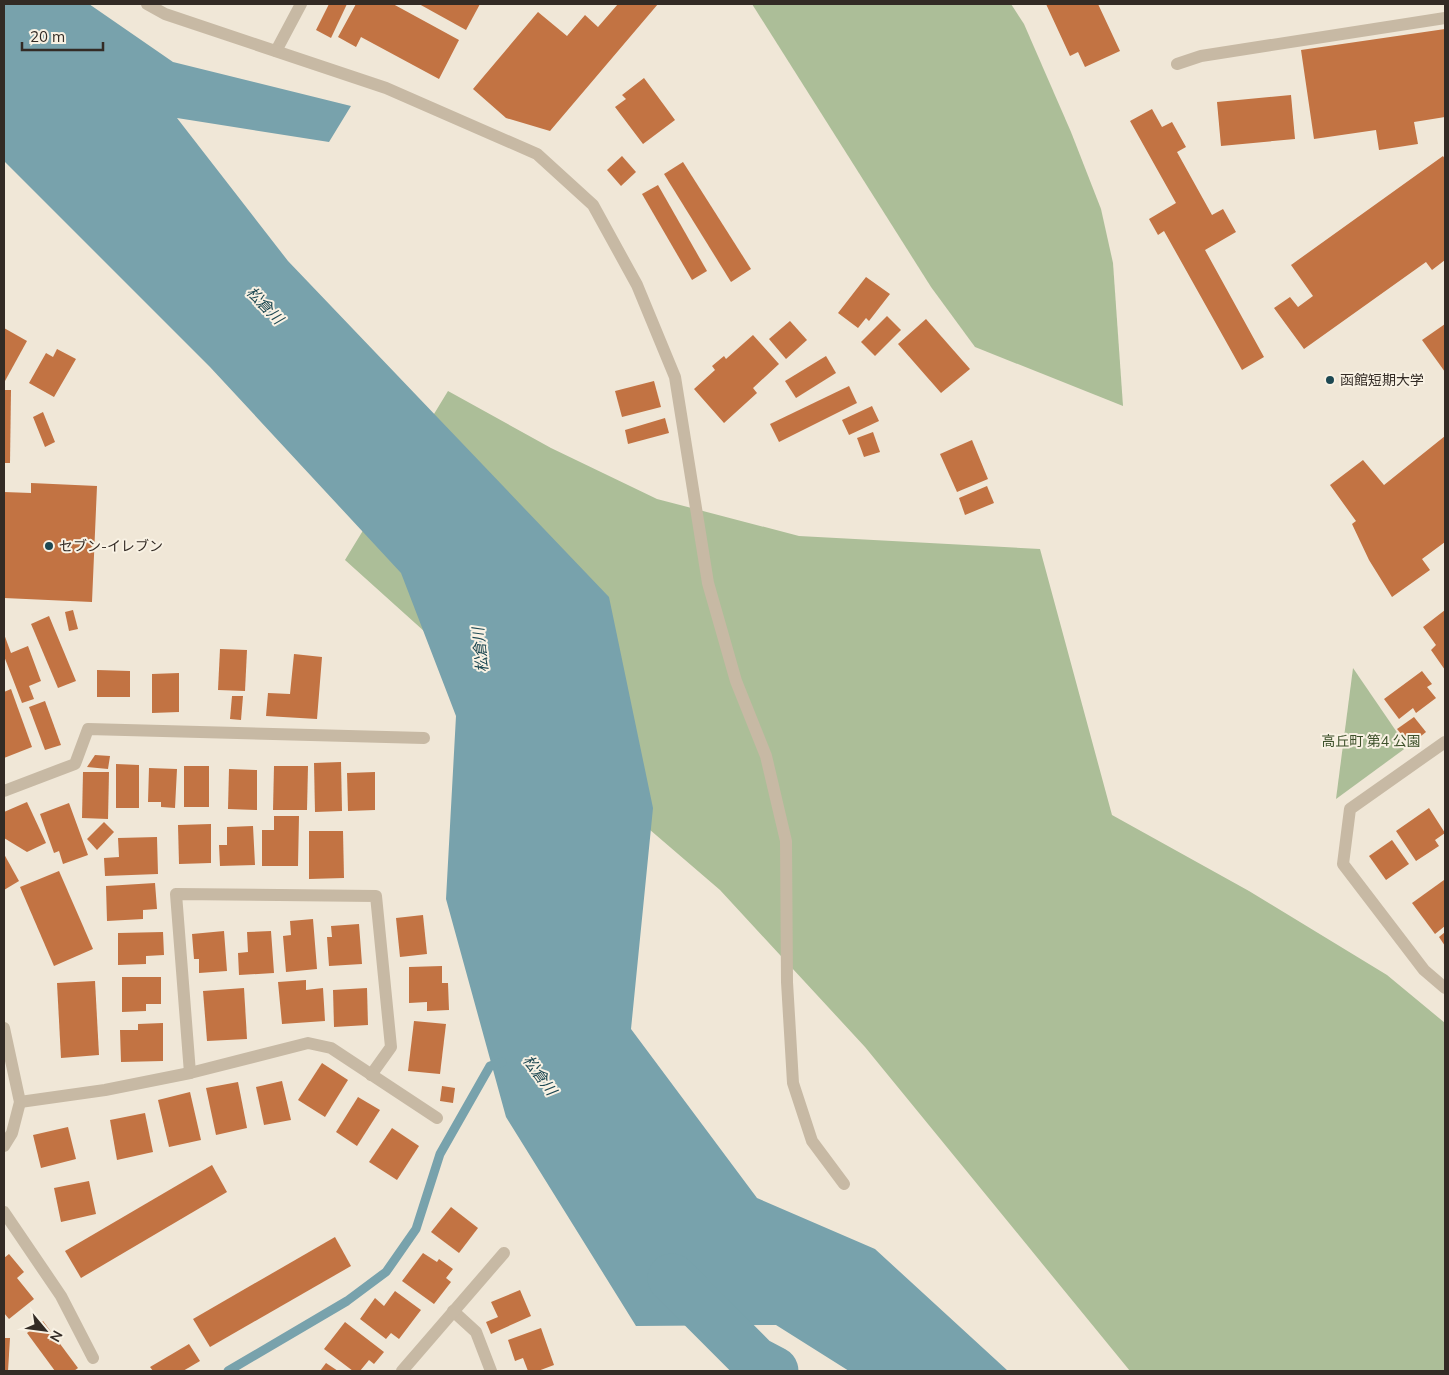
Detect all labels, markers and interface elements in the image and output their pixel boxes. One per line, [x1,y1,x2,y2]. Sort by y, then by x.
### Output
scale bar [22,20,104,52]
text: 20 m [30,27,65,46]
water label: 松倉川 [243,282,289,329]
place label: 函館短期大学 [1340,371,1424,389]
marker: 函館短期大学 [1324,374,1336,386]
place label: セブン-イレブン [59,537,163,555]
marker: セブン-イレブン [43,540,55,552]
water label: 松倉川 [468,625,492,673]
park label: 高丘町 第4 公園 [1321,732,1421,750]
water label: 松倉川 [519,1051,562,1100]
north arrow [20,1305,70,1355]
text: N [46,1327,67,1345]

